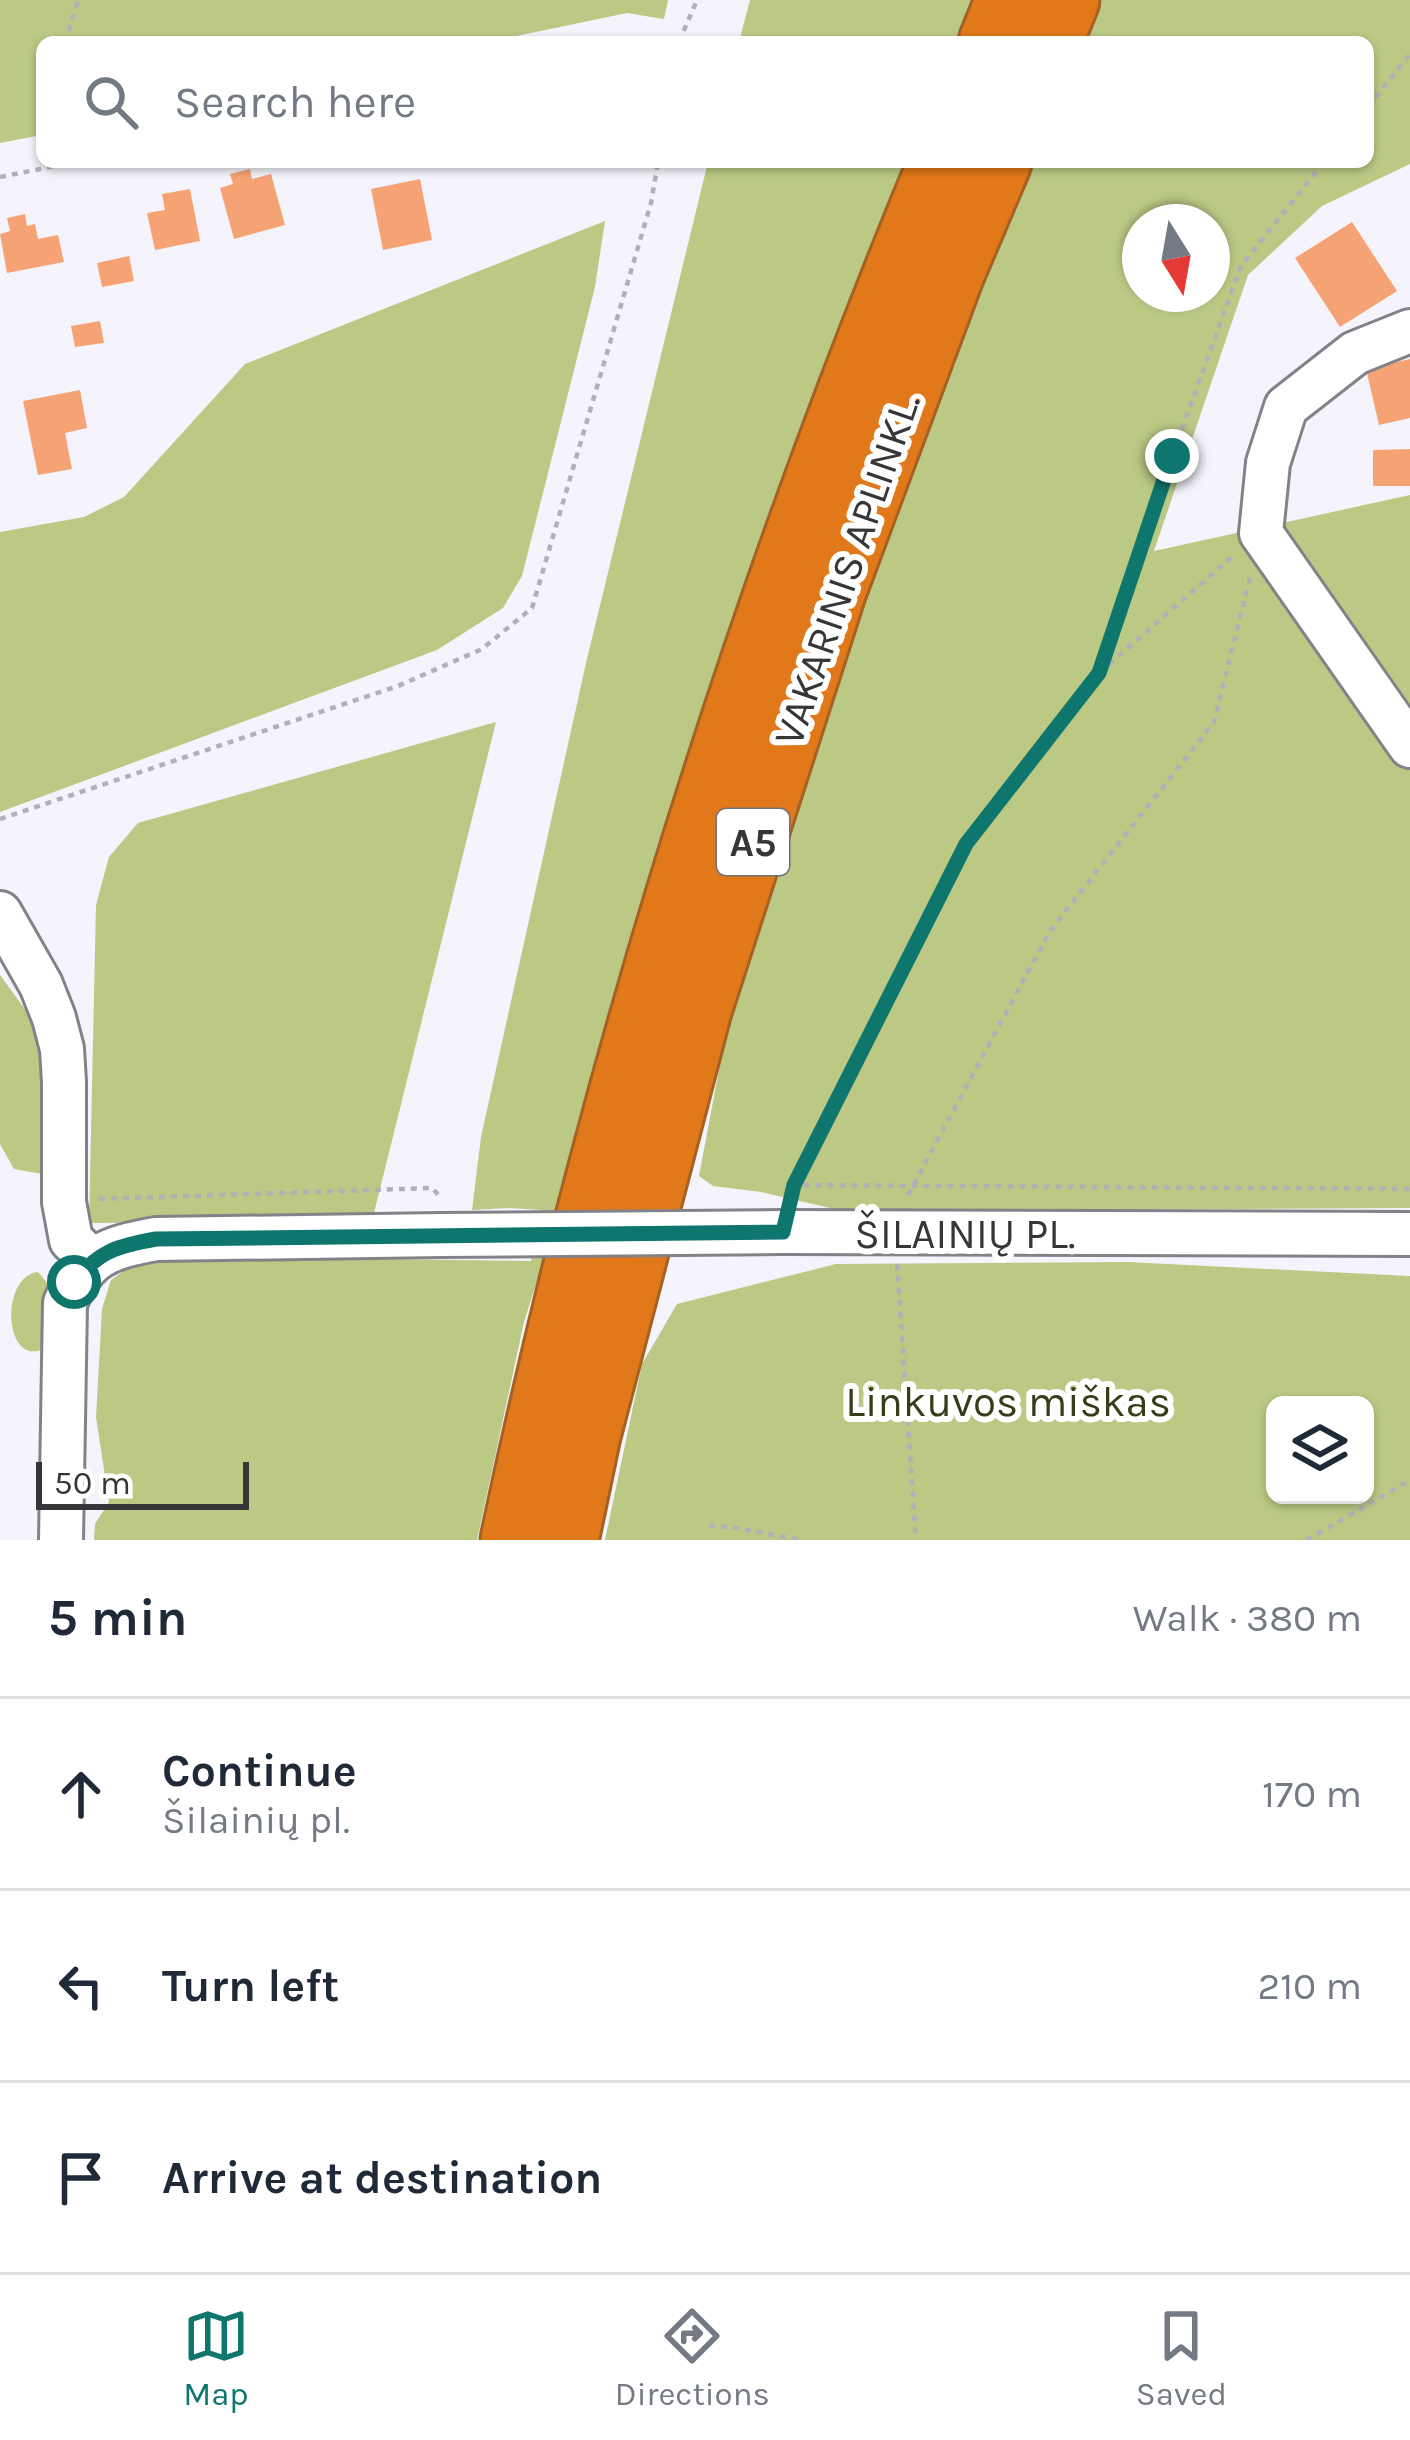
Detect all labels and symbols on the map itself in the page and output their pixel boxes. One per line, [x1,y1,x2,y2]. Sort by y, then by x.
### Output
north arrow [1122,204,1230,312]
street label: VAKARINIS APLINKL. [763,386,931,752]
route end [1145,429,1199,483]
road number: A5 [717,809,789,875]
street label: ŠILAINIŲ PL. [855,1209,1075,1259]
route start [47,1255,101,1309]
park label: Linkuvos miškas [845,1377,1171,1427]
scale bar [36,1456,249,1509]

